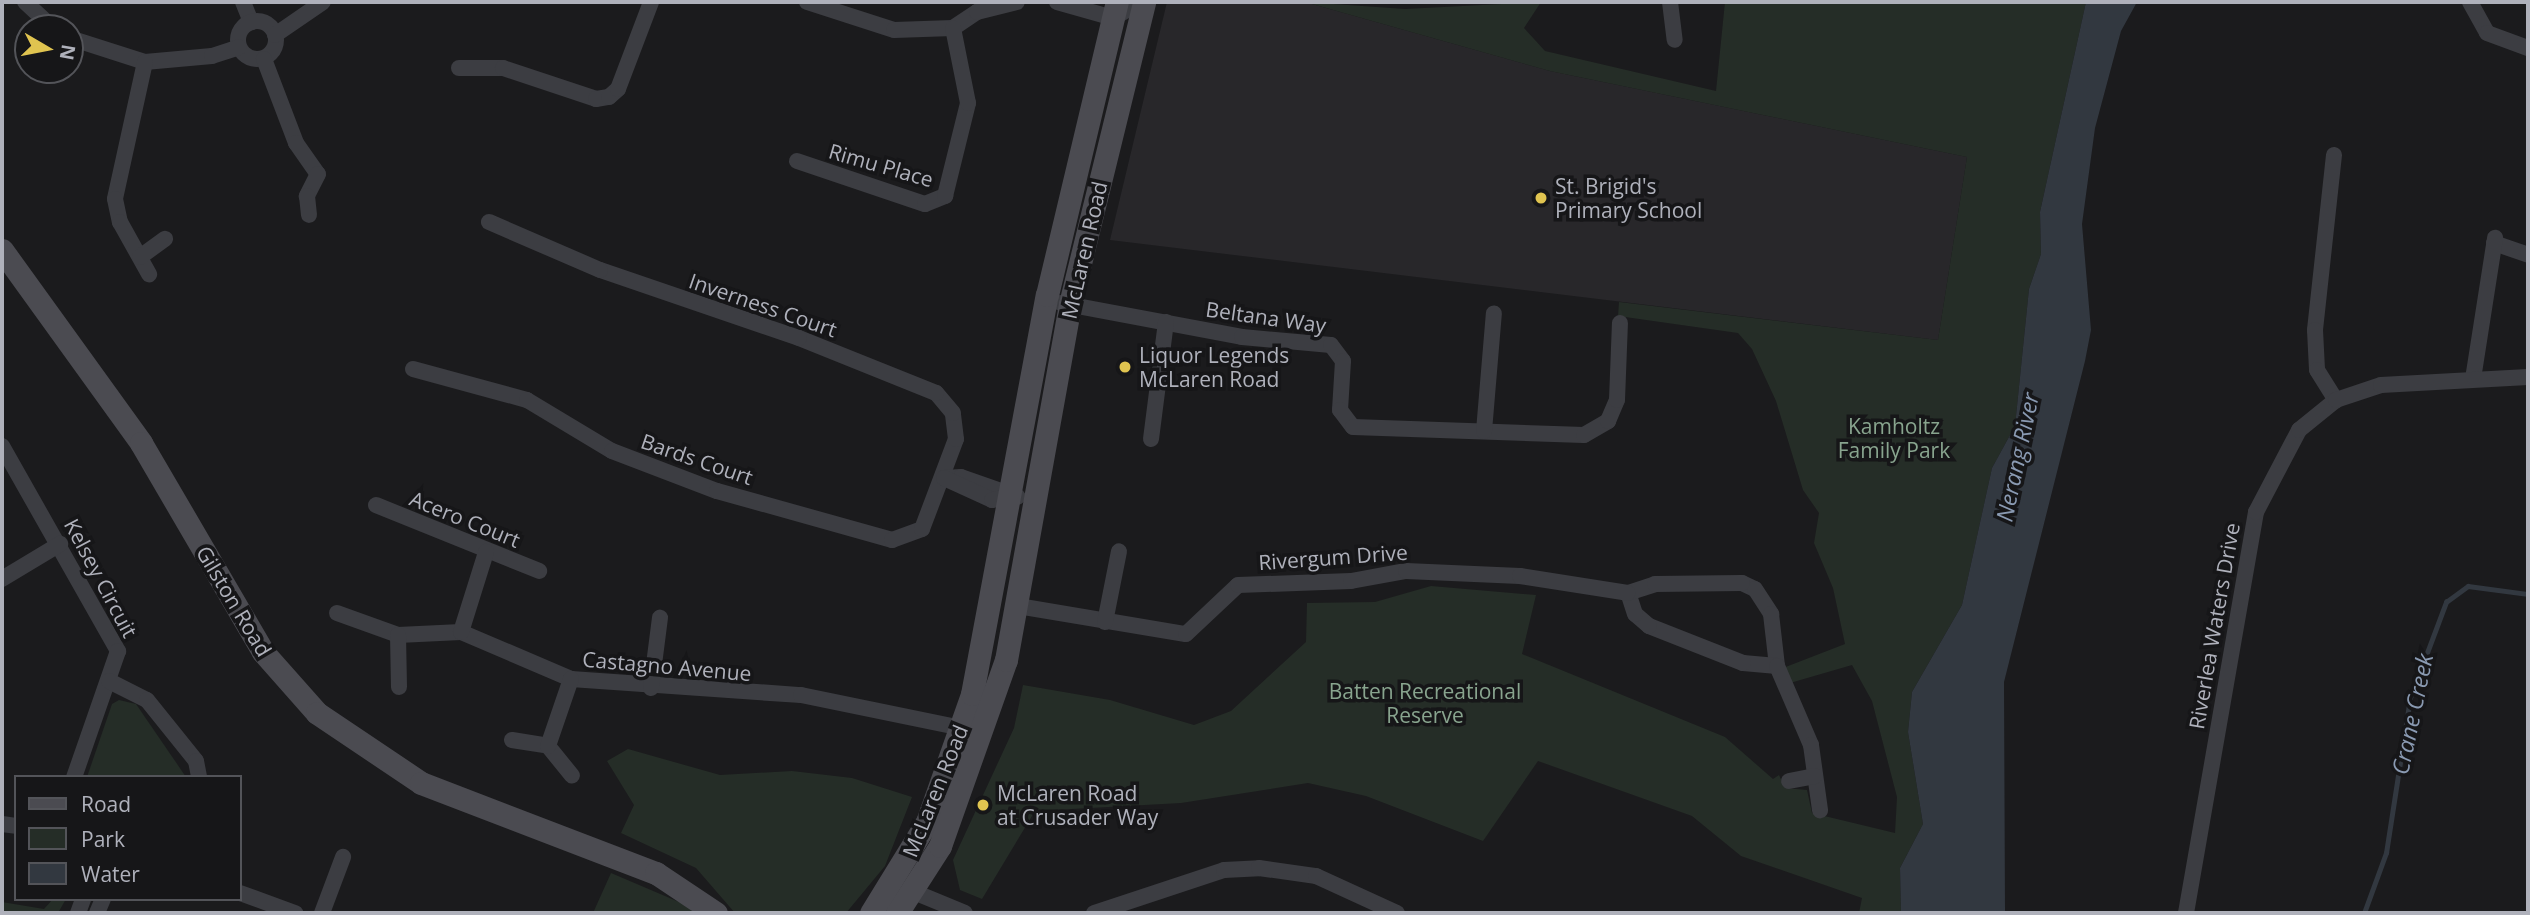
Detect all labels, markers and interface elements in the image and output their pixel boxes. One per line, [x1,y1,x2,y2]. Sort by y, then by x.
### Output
north arrow [14,14,84,84]
text: N [54,42,82,62]
street label: Rimu Place [826,138,936,192]
place label: St. Brigid's Primary School [1555,173,1702,223]
street label: McLaren Road [1056,179,1112,321]
marker: St. Brigid's Primary School [1533,190,1549,206]
street label: Inverness Court [686,268,840,342]
street label: Beltana Way [1204,296,1328,338]
place label: Liquor Legends McLaren Road [1139,342,1289,392]
marker: Liquor Legends McLaren Road [1117,359,1133,375]
water label: Nerang River [1990,390,2044,524]
park label: Kamholtz Family Park [1838,413,1950,463]
street label: Bards Court [638,428,756,490]
street label: Acero Court [406,485,524,553]
street label: Kelsey Circuit [59,514,143,642]
street label: Riverlea Waters Drive [2183,521,2245,731]
street label: Rivergum Drive [1257,539,1409,575]
street label: Gilston Road [191,541,277,661]
street label: Castagno Avenue [581,646,753,686]
water label: Crane Creek [2386,651,2438,777]
park label: Batten Recreational Reserve [1329,678,1521,728]
street label: McLaren Road [897,721,973,861]
legend [14,775,242,901]
place label: McLaren Road at Crusader Way [997,780,1158,830]
text: Road [81,790,131,818]
marker: McLaren Road at Crusader Way [975,797,991,813]
text: Park [81,825,125,853]
text: Water [81,860,140,888]

